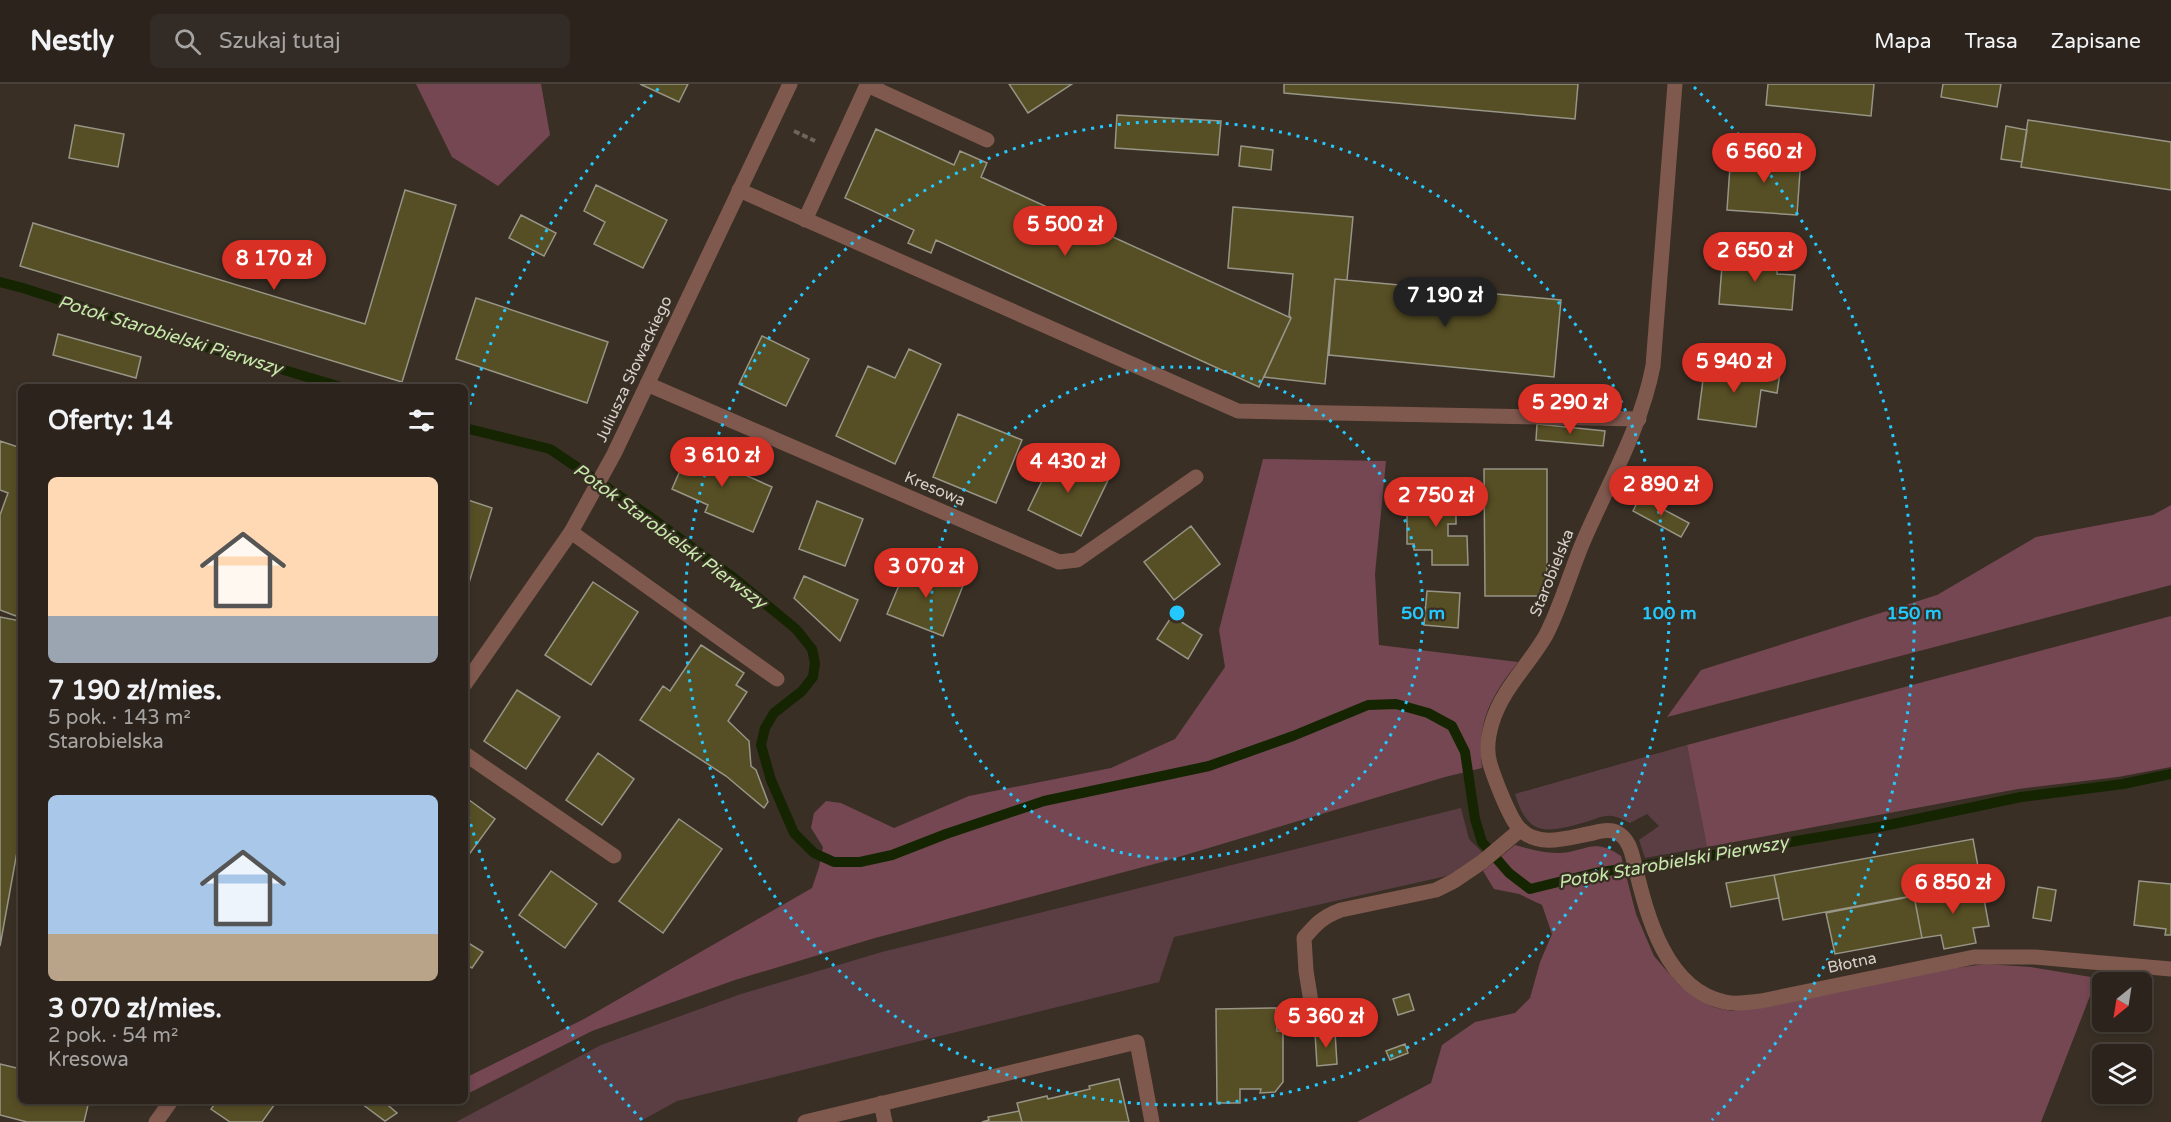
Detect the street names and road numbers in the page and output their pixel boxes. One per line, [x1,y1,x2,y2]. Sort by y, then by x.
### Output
street label: Juliusza Słowackiego [591,293,677,445]
street label: Kresowa [901,467,969,511]
street label: Starobielska [1525,526,1579,620]
street label: Błotna [1826,948,1878,978]

